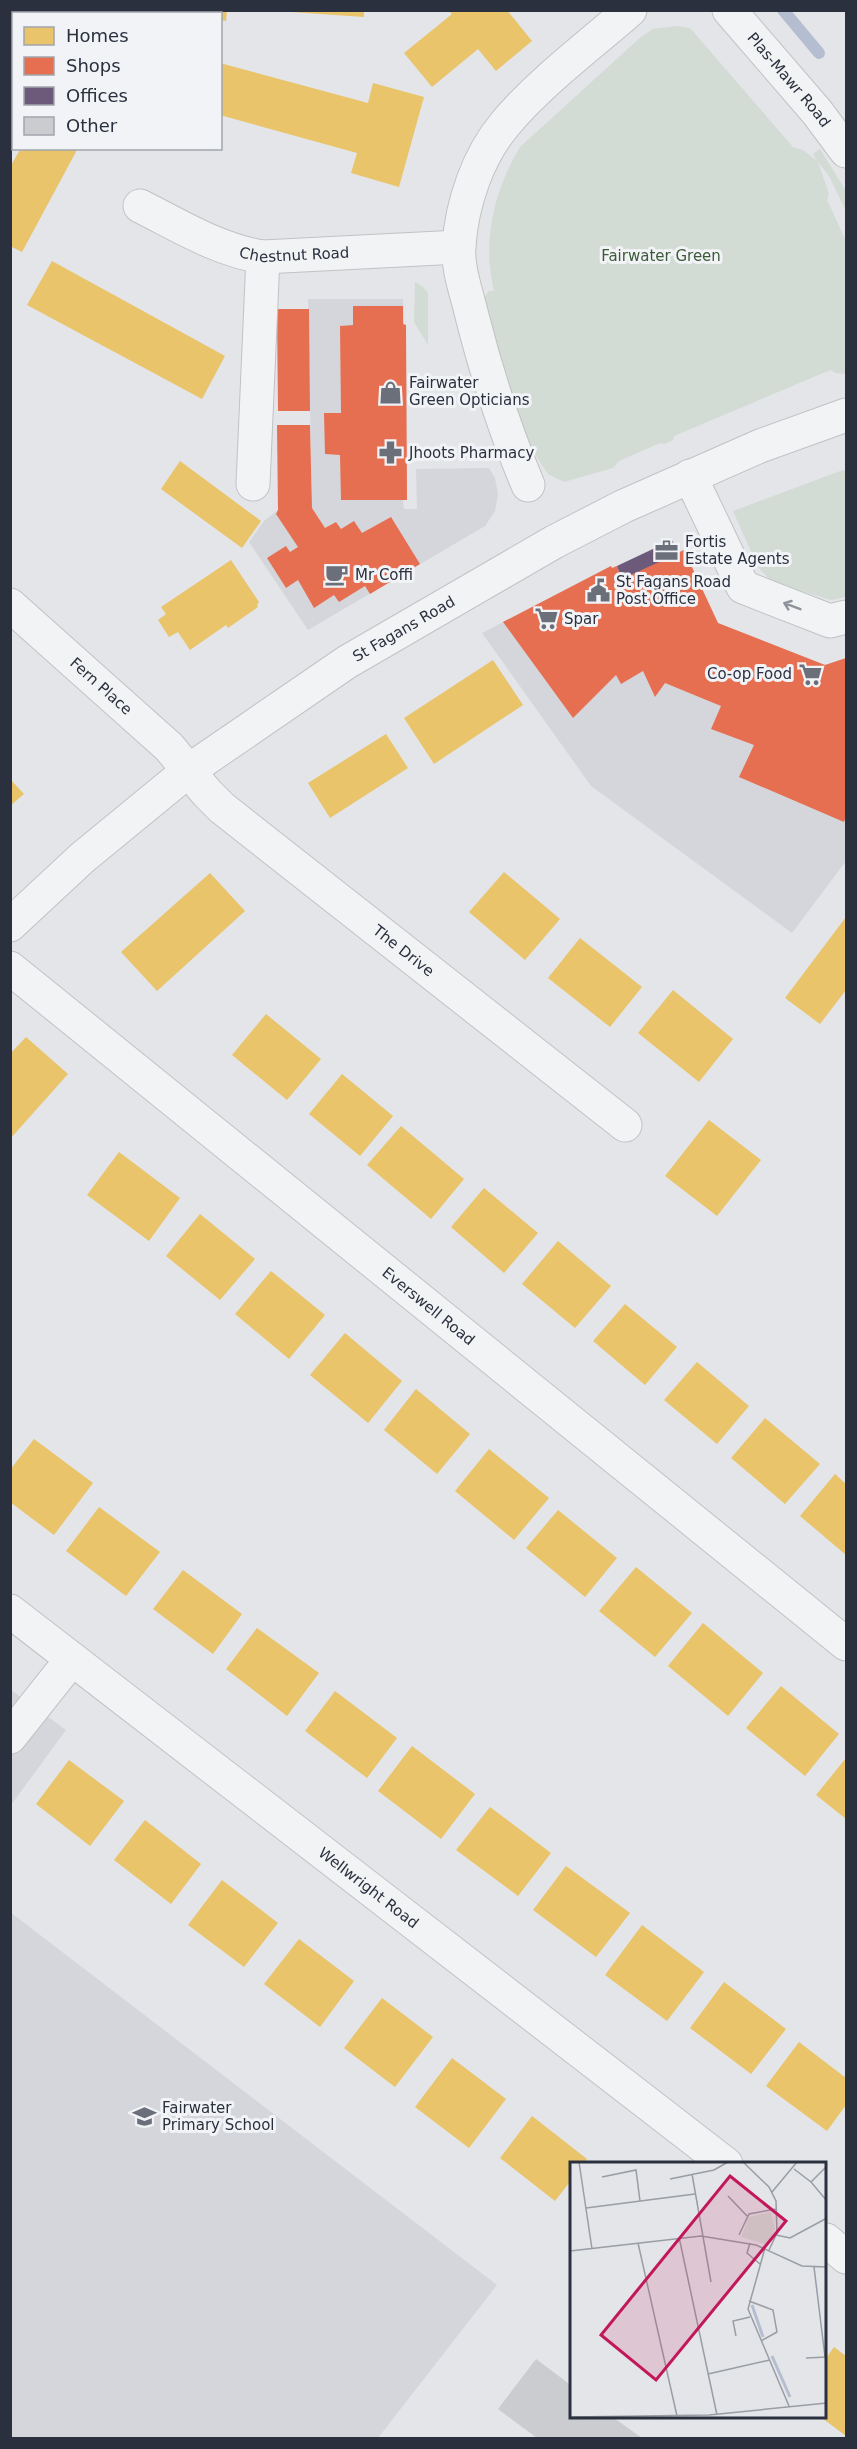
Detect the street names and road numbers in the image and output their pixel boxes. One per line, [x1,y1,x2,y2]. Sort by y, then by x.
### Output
street label: Plas-Mawr Road [744,29,834,131]
street label: Chestnut Road [237,243,350,266]
street label: St Fagans Road [350,592,458,666]
street label: Fern Place [66,654,136,719]
street label: The Drive [369,921,438,980]
street label: Everswell Road [378,1263,478,1349]
street label: Wellwright Road [315,1844,422,1932]

